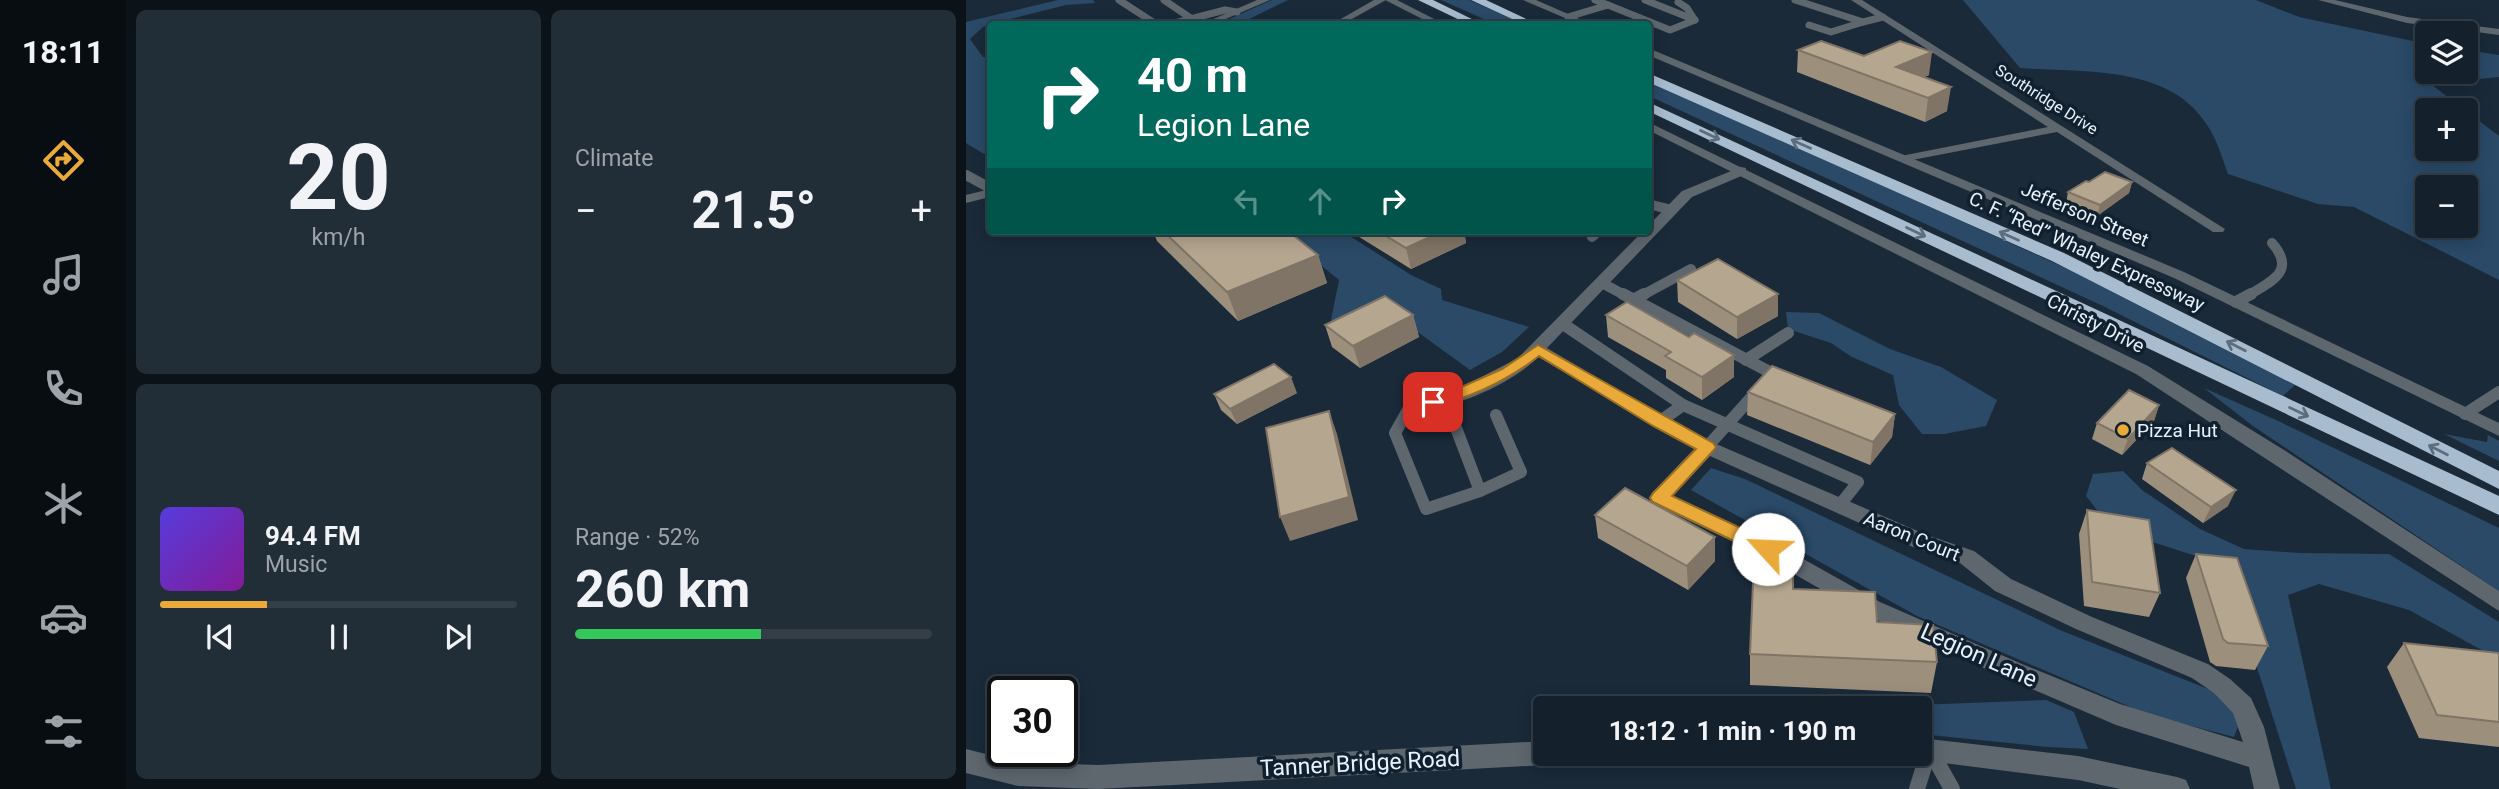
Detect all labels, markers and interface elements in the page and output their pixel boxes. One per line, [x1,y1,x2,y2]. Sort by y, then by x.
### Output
map controls [2415,21,2478,238]
button: layers [2415,21,2478,84]
text: 18:11 [22,33,104,71]
text: 40 m [1137,47,1248,104]
icon: right [1022,49,1113,140]
street label: Southridge Drive [1992,60,2101,139]
button: + [2415,98,2478,161]
text: Legion Lane [1137,106,1310,144]
text: 20 [286,125,391,231]
one-way arrow [1699,129,1720,142]
icon: directions [39,136,88,185]
one-way arrow [1791,137,1812,150]
text: Climate [575,145,654,172]
button: − [2415,175,2478,238]
street label: Jefferson Street [2018,177,2152,252]
text: 21.5° [691,180,816,241]
icon: left [1228,182,1266,220]
icon: ahead [1301,182,1339,220]
icon: right [1374,182,1412,220]
street label: C. F. “Red” Whaley Expressway [1965,187,2208,316]
text: − [575,189,597,233]
text: + [910,189,932,233]
text: km/h [312,224,366,251]
one-way arrow [1905,225,1926,239]
one-way arrow [1999,229,2020,242]
icon: music [39,250,88,299]
street label: Christy Drive [2043,289,2148,358]
one-way arrow [2226,338,2247,352]
icon: phone [39,364,88,413]
pin [1403,372,1463,432]
icon: arrive [1414,383,1452,421]
one-way arrow [2288,406,2310,419]
place label: Pizza Hut [2137,419,2218,442]
marker: Pizza Hut [2115,422,2131,438]
one-way arrow [2428,443,2449,457]
icon: climate [39,479,88,528]
street label: Aaron Court [1860,507,1963,566]
position arrow [1731,512,1805,586]
text: 94.4 FM [265,521,361,551]
text: Range · 52% [575,524,700,551]
text: Music [265,551,327,578]
text: 260 km [575,559,750,620]
icon: car [39,593,88,642]
icon: previous [201,618,239,656]
icon: pause [320,618,358,656]
icon: next [439,618,477,656]
street label: Legion Lane [1916,618,2041,693]
speed limit sign: 30 [987,676,1078,767]
icon: filters [39,707,88,756]
text: 18:12 · 1 min · 190 m [1609,716,1856,746]
street label: Tanner Bridge Road [1259,745,1461,782]

